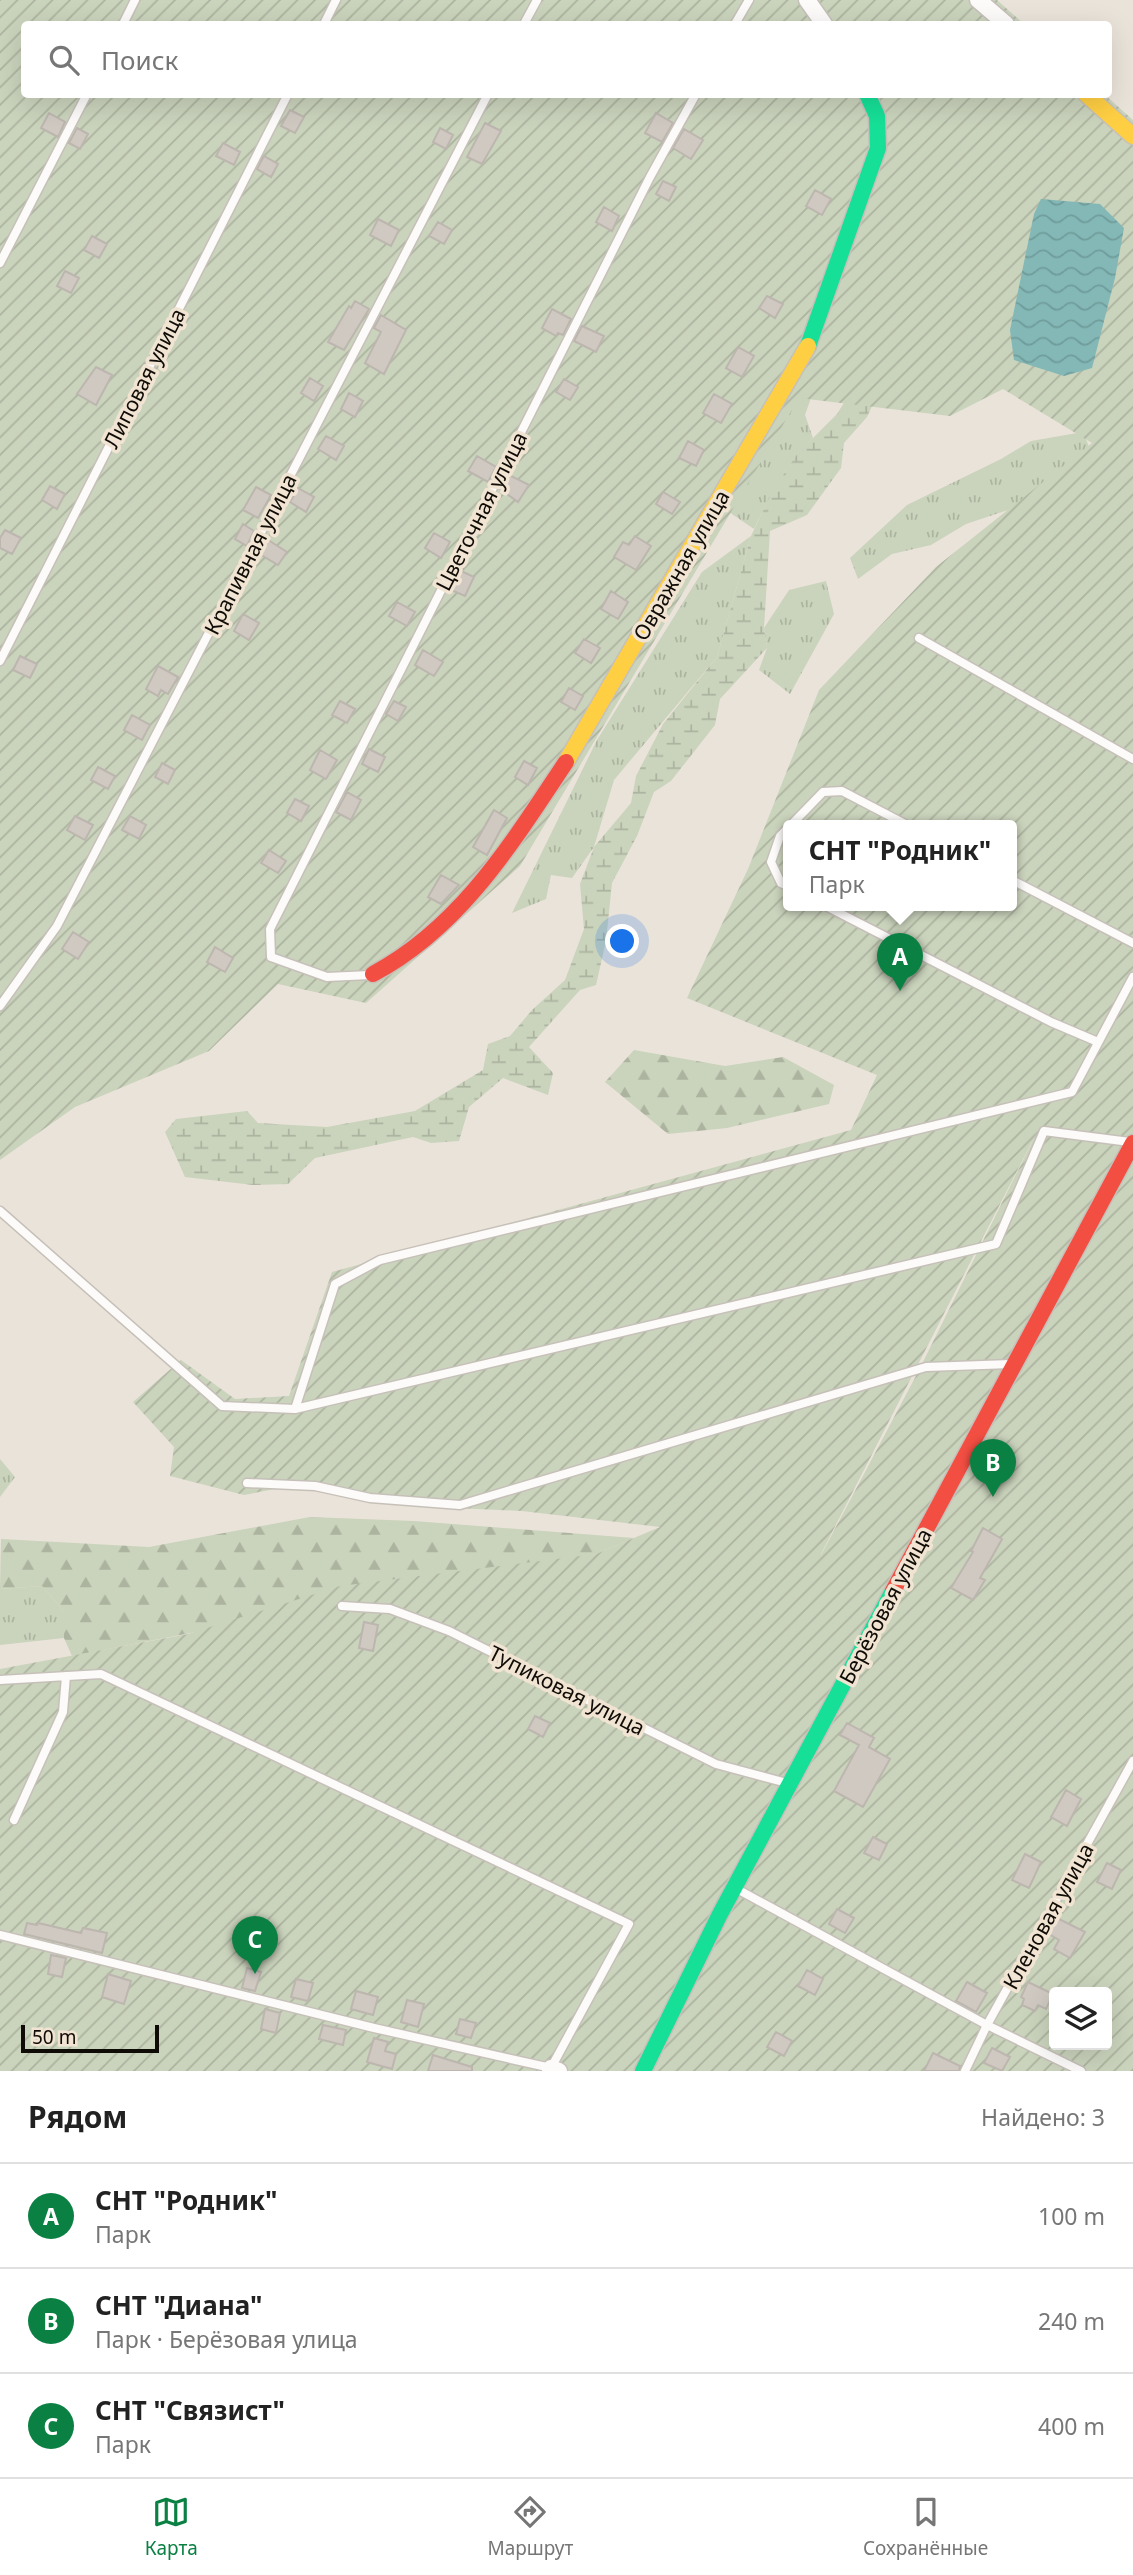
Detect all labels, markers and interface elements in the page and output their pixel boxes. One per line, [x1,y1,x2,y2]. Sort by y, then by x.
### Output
search box [21,21,1112,98]
icon: search [45,41,83,79]
text: Поиск [101,42,178,78]
street label: Липовая улица [97,303,191,453]
street label: Цветочная улица [429,427,533,595]
street label: Крапивная улица [197,469,303,639]
street label: Овражная улица [627,485,735,645]
popup [783,820,1017,911]
text: СНТ "Родник" [809,832,991,868]
text: Парк [809,868,865,900]
your location [605,924,639,958]
pin: A [877,933,923,991]
pin: B [970,1439,1016,1497]
street label: Берёзовая улица [832,1523,938,1689]
street label: Тупиковая улица [484,1639,650,1741]
street label: Кленовая улица [996,1838,1100,1994]
pin: C [232,1916,278,1974]
map controls [1049,1987,1112,2050]
button: layers [1049,1987,1112,2050]
scale bar [21,2022,159,2054]
text: 50 m [32,2024,76,2050]
text: Рядом [28,2096,127,2137]
text: Найдено: 3 [981,2101,1105,2133]
text: СНТ "Родник" [95,2182,277,2218]
text: A [43,2200,59,2232]
text: 100 m [1038,2200,1105,2232]
text: Парк [95,2218,151,2250]
text: СНТ "Диана" [95,2287,262,2323]
text: B [43,2305,59,2337]
text: 240 m [1038,2305,1105,2337]
text: Парк · Берёзовая улица [95,2323,358,2355]
text: СНТ "Связист" [95,2392,285,2428]
text: C [44,2410,58,2442]
text: 400 m [1038,2410,1105,2442]
text: Парк [95,2428,151,2460]
tab: Карта [145,2493,198,2561]
tab: Маршрут [487,2493,573,2561]
tab: Сохранённые [863,2493,988,2561]

